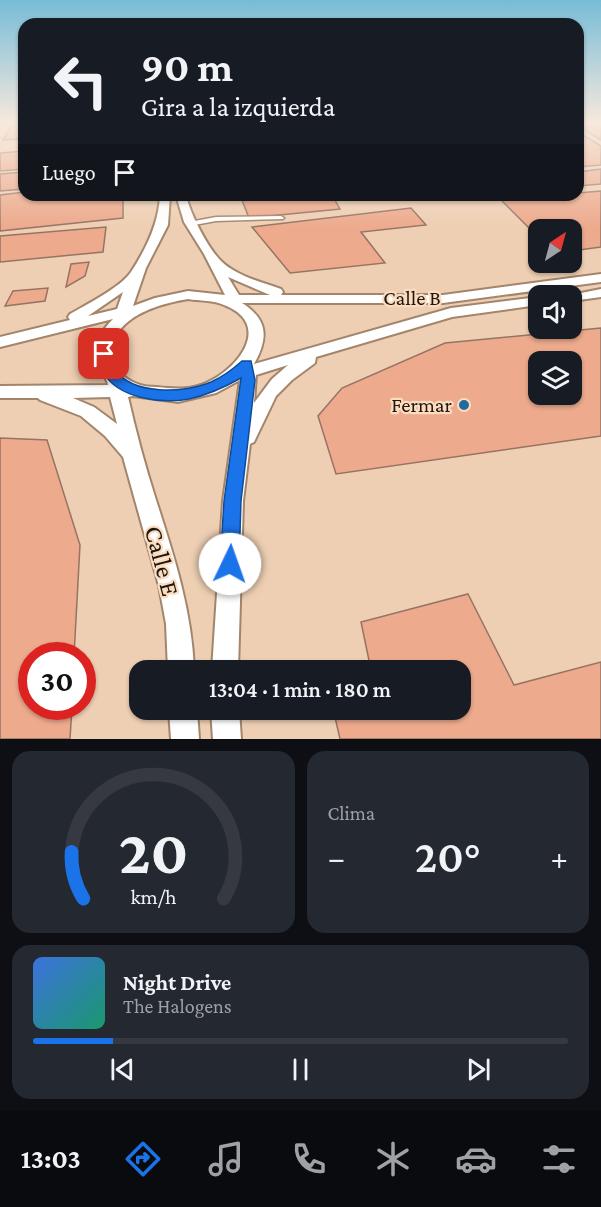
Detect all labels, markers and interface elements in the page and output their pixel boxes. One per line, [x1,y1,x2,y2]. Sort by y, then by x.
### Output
icon: left [42,42,120,120]
text: 90 m [141,43,233,90]
text: Gira a la izquierda [141,92,335,122]
icon: arrive [108,156,141,189]
text: Luego [42,160,96,185]
north arrow [528,219,582,273]
map controls [528,219,582,405]
button: sound [528,285,582,339]
street label: Calle B [383,286,441,310]
pin [78,328,129,379]
icon: arrive [87,337,120,370]
button: layers [528,351,582,405]
place label: Fermar [391,393,453,417]
marker: Fermar [457,398,471,412]
street label: Calle E [139,523,185,599]
position arrow [198,532,262,596]
speed limit sign: 30 [18,642,96,720]
text: 13:04 · 1 min · 180 m [209,677,391,702]
text: Clima [328,802,375,824]
text: 20 [118,817,188,886]
text: 20° [415,832,481,882]
text: − [328,839,345,876]
text: + [551,839,568,876]
text: km/h [130,885,177,909]
text: Night Drive [123,970,231,995]
text: The Halogens [123,995,232,1017]
icon: previous [106,1053,139,1086]
icon: pause [284,1053,317,1086]
icon: next [462,1053,495,1086]
icon: directions [122,1138,164,1180]
icon: music [205,1138,247,1180]
icon: phone [288,1138,330,1180]
icon: climate [372,1138,414,1180]
icon: car [455,1138,497,1180]
icon: filters [538,1138,580,1180]
text: 13:03 [21,1144,81,1174]

